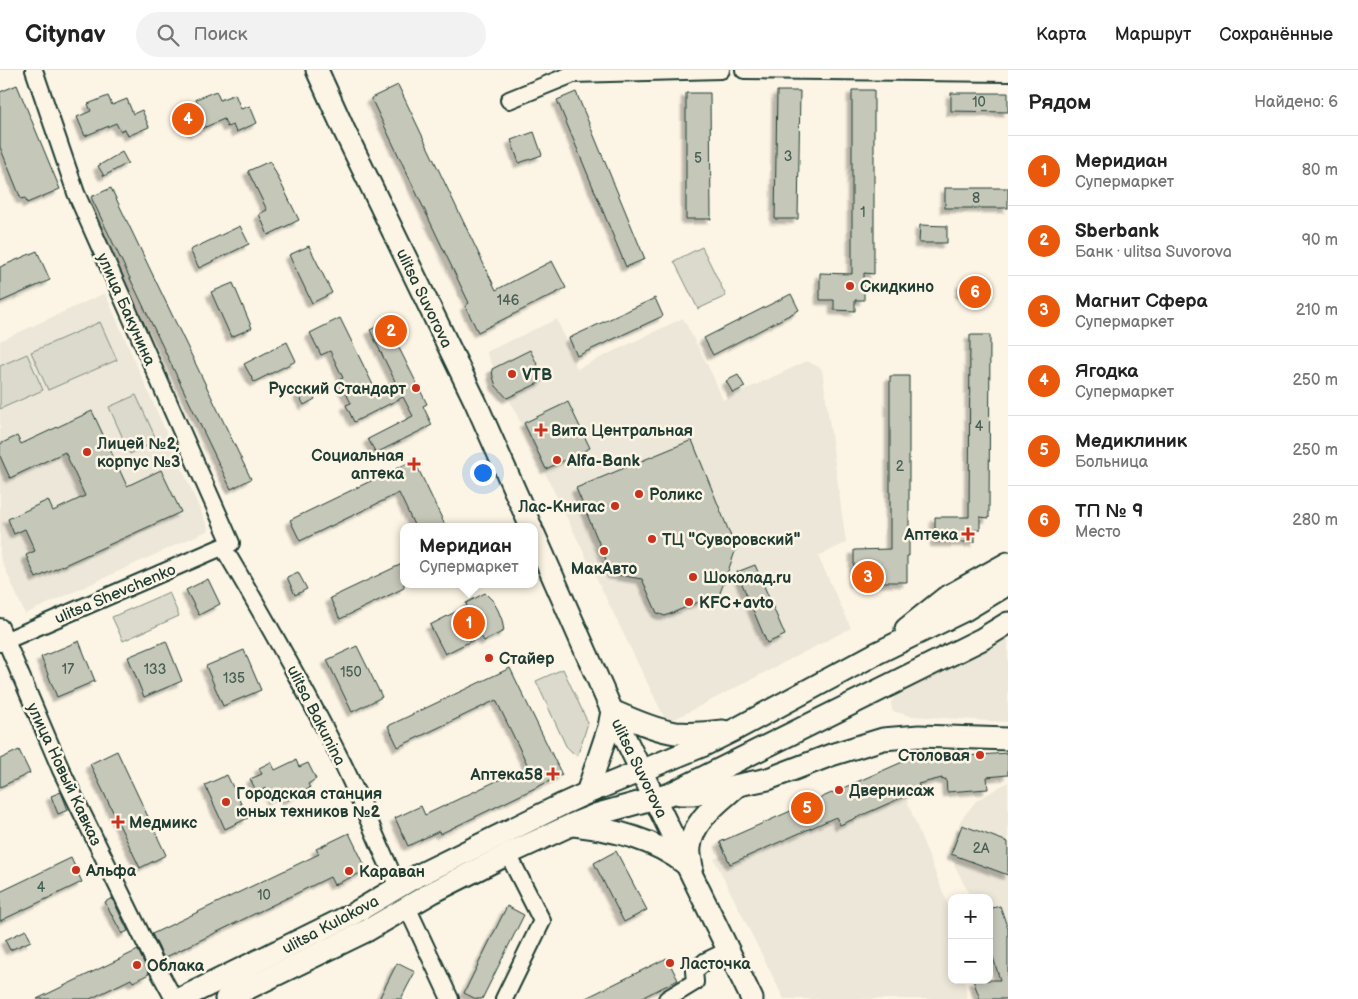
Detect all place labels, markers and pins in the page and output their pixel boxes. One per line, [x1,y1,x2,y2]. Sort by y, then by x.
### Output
pin: 4 [172,100,204,138]
pin: 6 [959,273,991,311]
place label: Скидкино [860,278,934,297]
marker: Скидкино [844,280,856,292]
pin: 2 [375,312,407,350]
place label: VTB [522,366,552,385]
marker: VTB [506,368,518,380]
place label: Русский Стандарт [268,380,406,399]
marker: Русский Стандарт [410,382,422,394]
place label: Вита Центральная [551,422,693,441]
marker: Вита Центральная [535,424,547,436]
place label: Лицей №2, корпус №3 [96,435,180,472]
marker: Лицей №2, корпус №3 [81,446,93,458]
place label: Социальная аптека [311,447,405,484]
place label: Alfa-Bank [566,452,640,471]
marker: Alfa-Bank [551,454,563,466]
marker: Социальная аптека [408,458,420,470]
place label: Роликс [649,486,702,505]
marker: Роликс [633,488,645,500]
place label: Лас-Книгас [517,498,605,517]
marker: Лас-Книгас [609,500,621,512]
place label: Аптека [903,526,959,545]
marker: Аптека [962,528,974,540]
place label: ТЦ "Суворовский" [662,531,801,550]
marker: ТЦ "Суворовский" [646,533,658,545]
marker: МакАвто [598,545,610,557]
pin: 3 [852,558,884,596]
place label: МакАвто [571,560,637,579]
place label: Шоколад.ru [703,569,791,588]
marker: Шоколад.ru [687,571,699,583]
place label: KFC+avto [699,594,774,613]
marker: KFC+avto [683,596,695,608]
pin: 1 [453,604,485,642]
place label: Стайер [499,650,555,669]
marker: Стайер [483,652,495,664]
place label: Столовая [898,747,970,766]
marker: Столовая [974,749,986,761]
place label: Аптека58 [469,766,543,785]
marker: Аптека58 [547,768,559,780]
place label: Двернисаж [849,782,935,801]
marker: Двернисаж [833,784,845,796]
place label: Городская станция юных техников №2 [236,785,382,822]
pin: 5 [791,789,823,827]
marker: Городская станция юных техников №2 [220,796,232,808]
place label: Медмикс [129,814,197,833]
marker: Медмикс [111,815,125,829]
place label: Альфа [85,862,137,881]
place label: Караван [359,863,425,882]
marker: Альфа [70,864,82,876]
marker: Караван [343,865,355,877]
place label: Ласточка [679,955,751,974]
place label: Облака [147,957,205,976]
marker: Ласточка [664,957,676,969]
marker: Облака [131,959,143,971]

